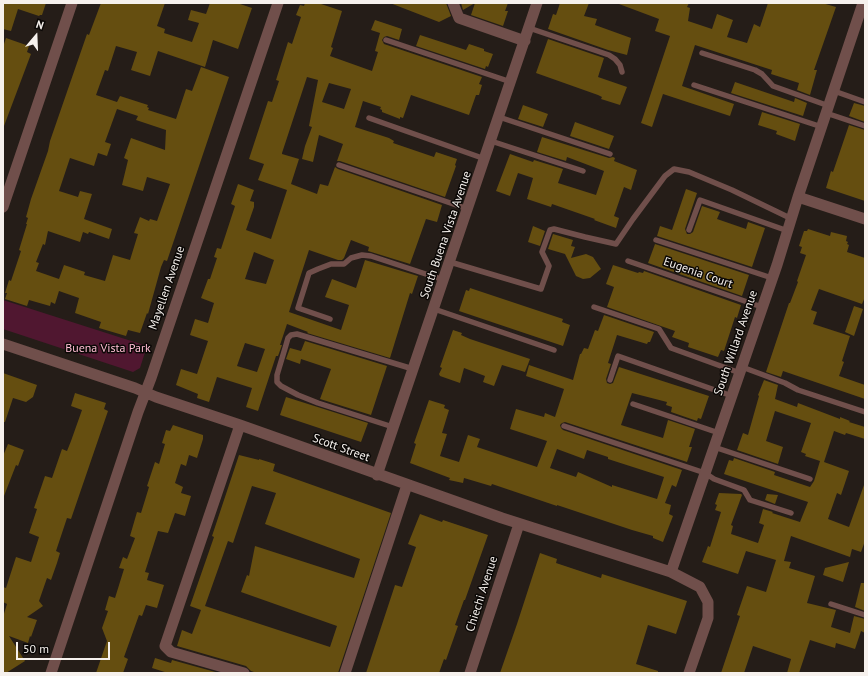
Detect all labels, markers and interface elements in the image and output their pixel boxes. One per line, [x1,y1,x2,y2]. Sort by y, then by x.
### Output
north arrow [16,16,56,56]
text: N [34,17,46,32]
street label: South Buena Vista Avenue [417,169,475,301]
street label: Mayellen Avenue [146,244,188,332]
street label: Eugenia Court [662,254,734,292]
street label: South Willard Avenue [711,288,761,398]
park label: Buena Vista Park [65,342,151,356]
street label: Scott Street [310,431,372,465]
street label: Chiechi Avenue [463,554,501,634]
scale bar [18,634,112,660]
text: 50 m [23,641,49,656]

